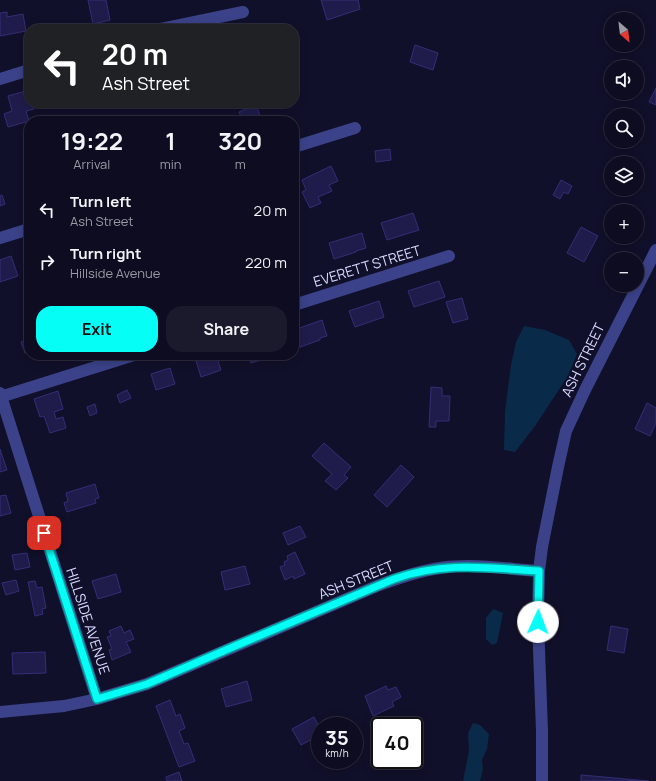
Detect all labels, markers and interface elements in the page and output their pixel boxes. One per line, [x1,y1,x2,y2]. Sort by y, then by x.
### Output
north arrow [604,12,644,52]
map controls [604,12,644,292]
text: 20 m [102,35,168,73]
icon: left [36,40,88,92]
button: sound [604,60,644,100]
text: Ash Street [102,71,190,95]
button: search [604,108,644,148]
text: 19:22 [61,124,123,157]
text: 1 [165,124,176,157]
text: 320 [218,124,262,157]
text: Arrival [73,155,110,173]
text: min [160,155,181,173]
text: m [235,155,246,173]
button: layers [604,156,644,196]
text: Turn left [70,191,132,212]
icon: left [36,199,58,221]
text: 20 m [254,200,287,221]
button: + [604,204,644,244]
text: Ash Street [70,212,134,230]
street label: EVERETT STREET [311,240,423,291]
text: Turn right [70,243,141,264]
icon: right [36,251,58,273]
text: 220 m [245,252,287,273]
button: − [604,252,644,292]
text: Hillside Avenue [70,264,160,282]
button: Exit [36,306,158,352]
button: Share [166,306,287,352]
street label: ASH STREET [557,319,609,400]
pin [27,516,61,550]
icon: arrive [33,522,55,544]
street label: ASH STREET [315,556,397,603]
street label: HILLSIDE AVENUE [62,565,115,677]
position arrow [517,601,559,643]
speed limit sign: 40 [371,717,423,769]
text: 35 [325,724,349,751]
text: km/h [325,746,349,760]

